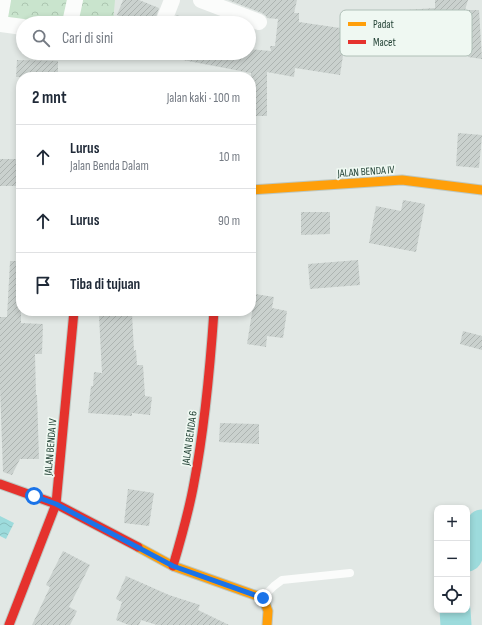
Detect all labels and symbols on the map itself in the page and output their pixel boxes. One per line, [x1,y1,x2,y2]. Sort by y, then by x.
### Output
legend [340,10,472,56]
text: Padat [373,18,395,31]
text: Macet [373,36,397,49]
street label: JALAN BENDA IV [336,163,395,180]
street label: JALAN BENDA 6 [179,410,200,467]
street label: JALAN BENDA IV [41,418,59,477]
route start [25,487,43,505]
route end [254,589,272,607]

